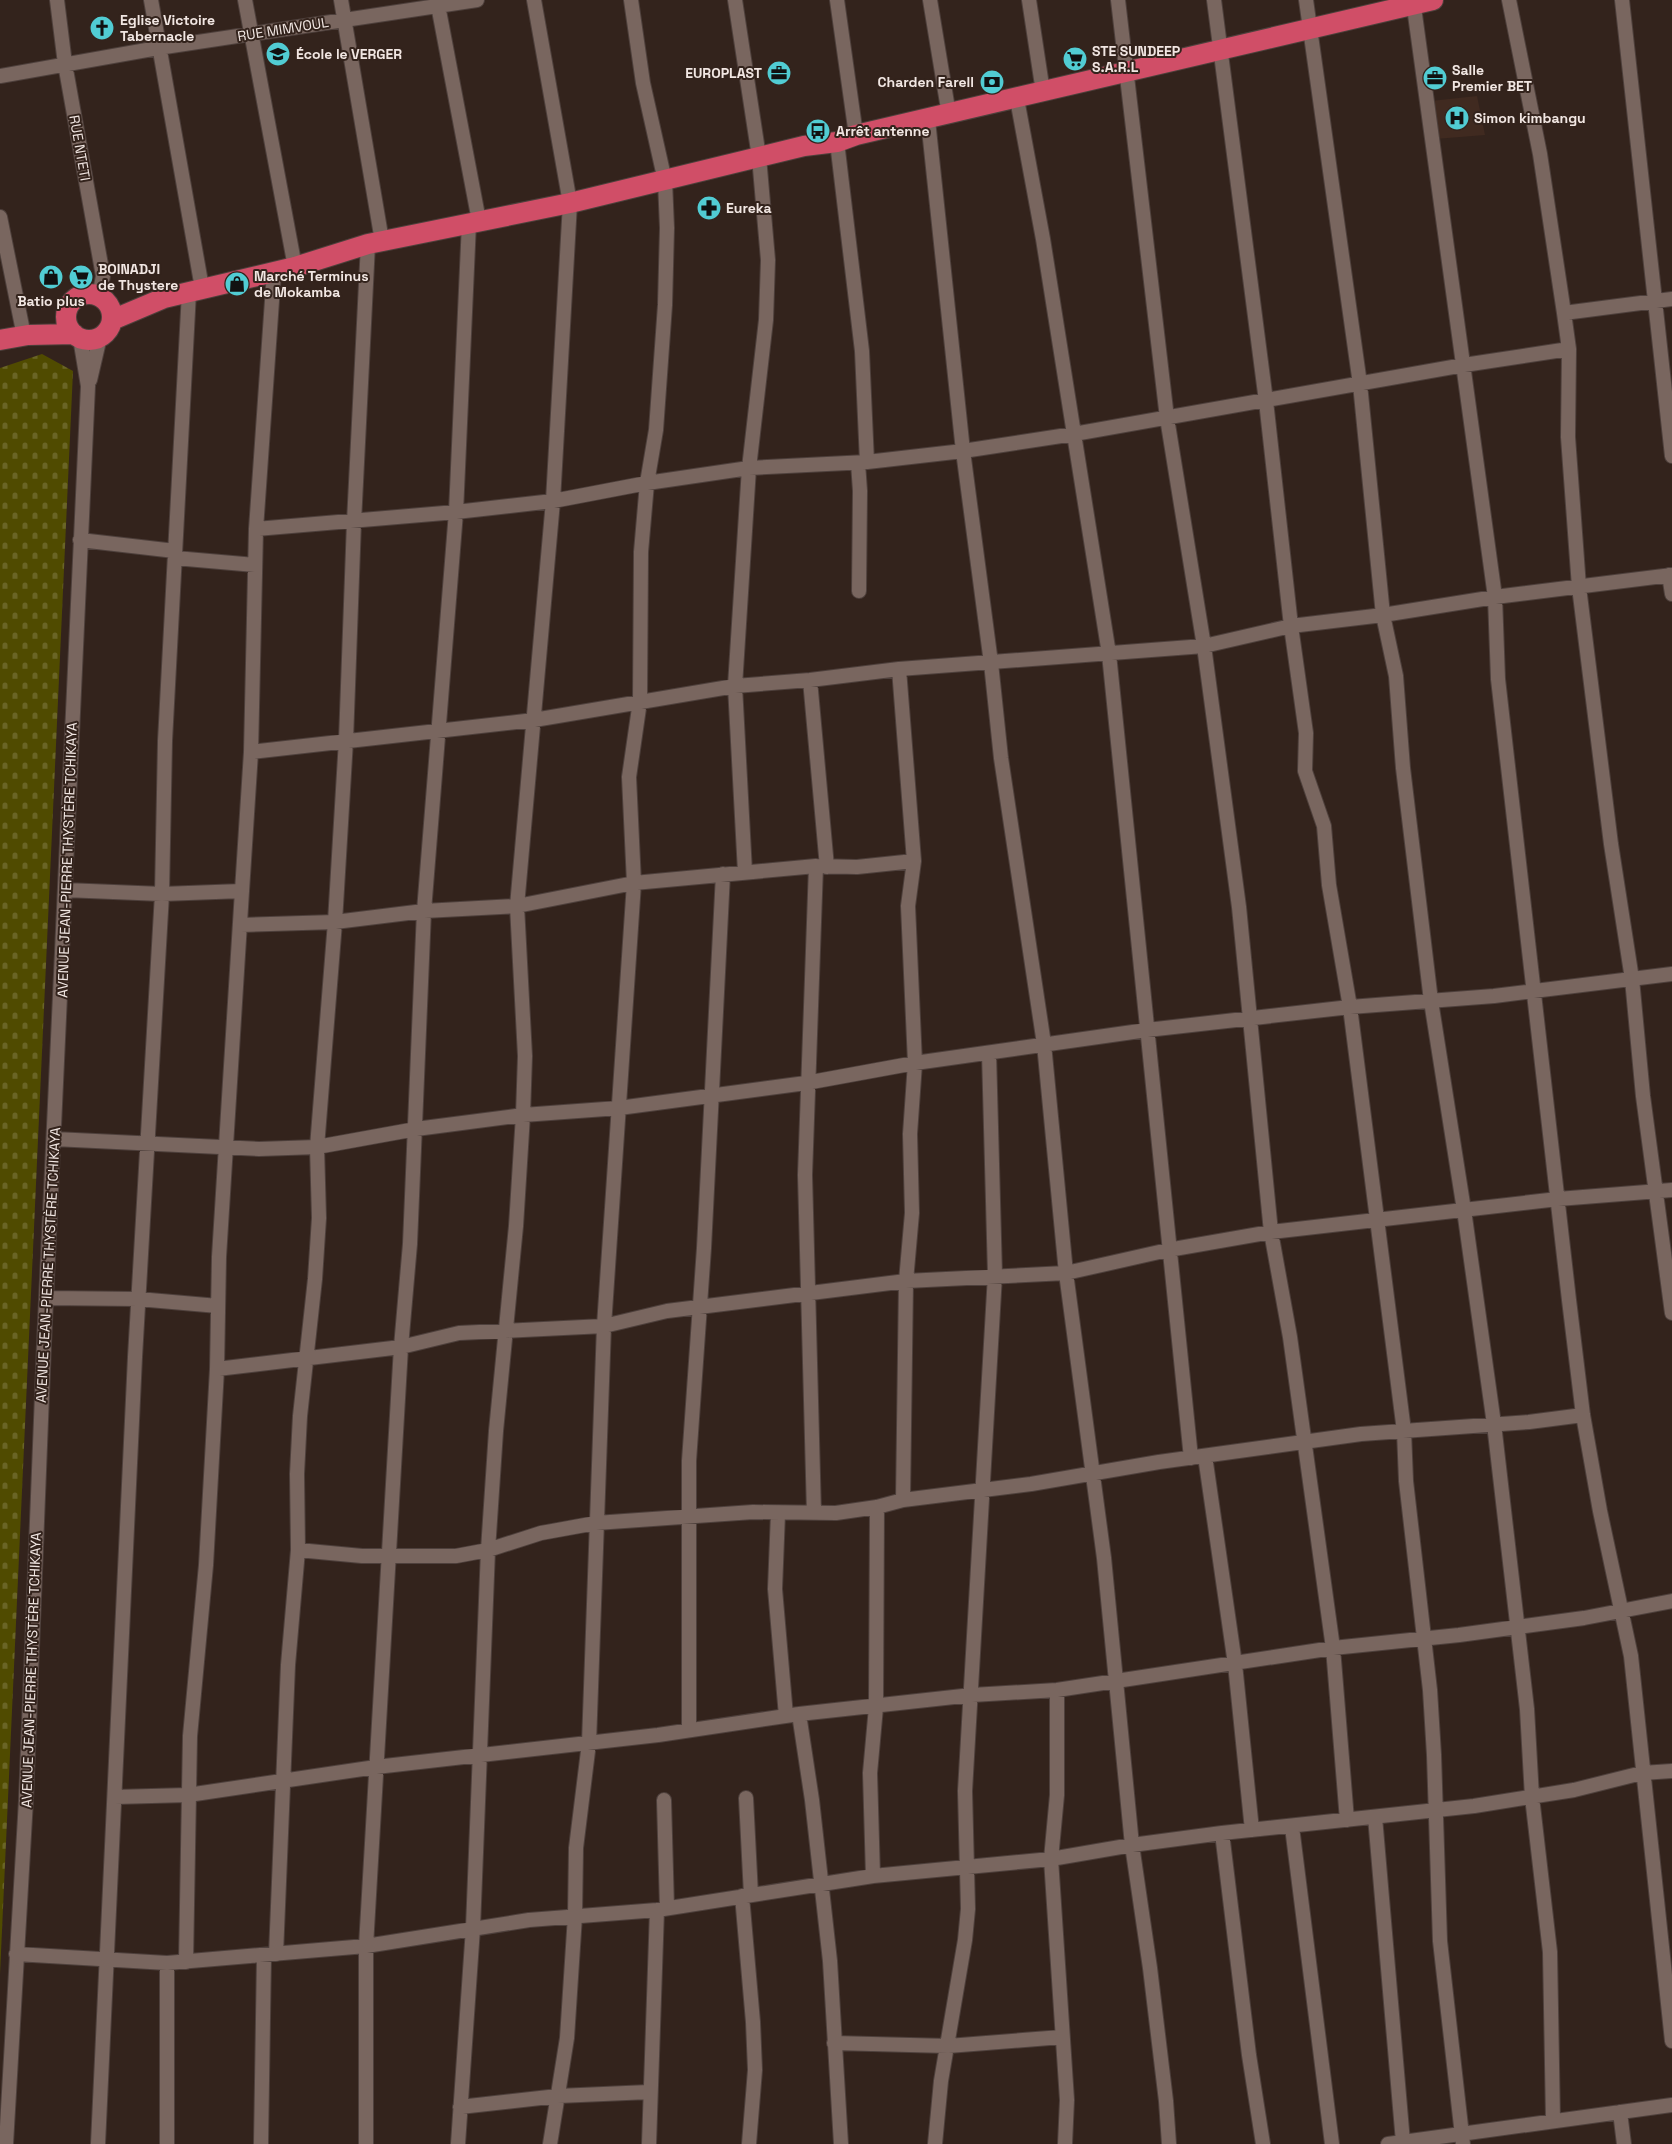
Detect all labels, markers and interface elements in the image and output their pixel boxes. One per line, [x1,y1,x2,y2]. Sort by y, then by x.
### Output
place label: Eglise Victoire Tabernacle [120,11,215,45]
street label: RUE MIMVOUL [236,13,330,45]
church icon: Eglise Victoire Tabernacle [89,15,115,41]
school or university icon: École le VERGER [265,41,291,67]
place label: STE SUNDEEP S.A.R.L [1092,42,1181,76]
place label: École le VERGER [296,45,402,63]
supermarket icon: STE SUNDEEP S.A.R.L [1062,46,1088,72]
office icon: EUROPLAST [766,60,792,86]
place label: Salle Premier BET [1452,61,1532,95]
place label: EUROPLAST [685,64,762,82]
office icon: Salle Premier BET [1422,65,1448,91]
bank icon: Charden Farell [979,69,1005,95]
place label: Charden Farell [878,73,974,91]
hospital icon: Simon kimbangu [1444,105,1470,131]
place label: Simon kimbangu [1474,109,1586,127]
street label: RUE NTETI [65,114,95,182]
bus stop icon: Arrêt antenne [805,118,831,144]
place label: Arrêt antenne [836,122,930,140]
pharmacy icon: Eureka [696,195,722,221]
place label: Eureka [726,199,772,217]
place label: BOINADJI de Thystere [98,260,178,294]
shop icon: Batio plus [38,264,64,290]
supermarket icon: BOINADJI de Thystere [68,264,94,290]
place label: Marché Terminus de Mokamba [254,267,368,301]
shop icon: Marché Terminus de Mokamba [224,271,250,297]
place label: Batio plus [17,292,85,310]
street label: AVENUE JEAN-PIERRE THYSTÈRE TCHIKAYA [53,722,81,998]
street label: AVENUE JEAN-PIERRE THYSTÈRE TCHIKAYA [32,1127,64,1403]
street label: AVENUE JEAN-PIERRE THYSTÈRE TCHIKAYA [17,1532,45,1808]

